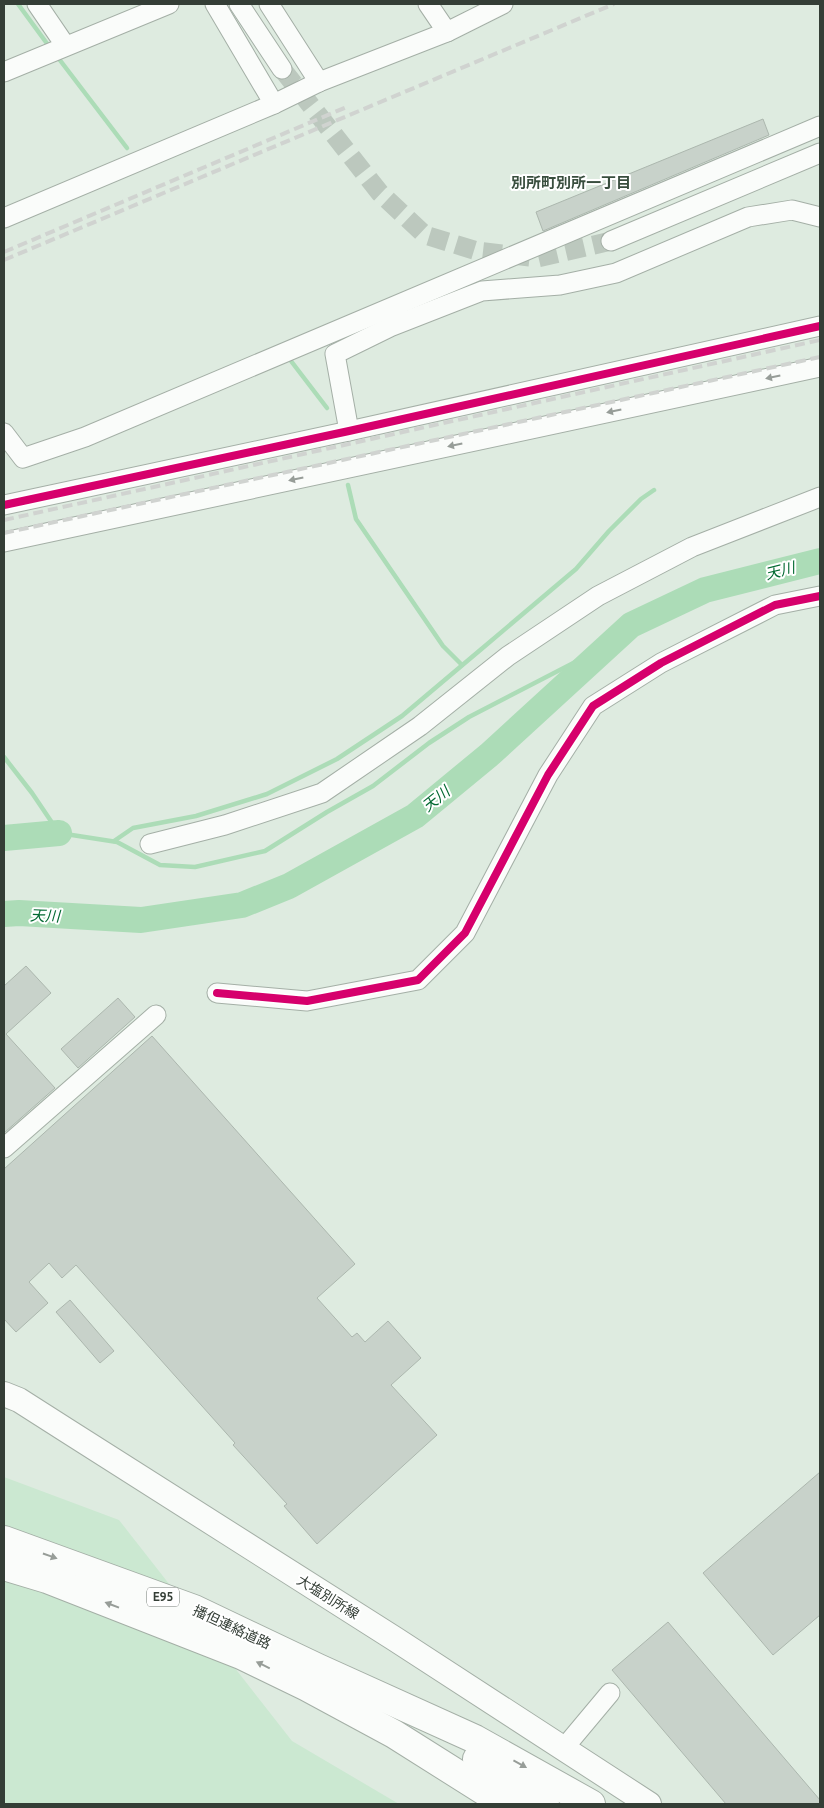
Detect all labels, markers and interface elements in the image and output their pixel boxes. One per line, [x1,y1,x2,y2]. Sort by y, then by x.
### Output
district label: 別所町別所一丁目 [511,174,631,191]
one-way arrow [764,374,780,382]
one-way arrow [605,408,621,416]
one-way arrow [446,442,462,450]
one-way arrow [287,476,303,484]
water label: 天川 [763,558,798,582]
water label: 天川 [419,781,454,815]
water label: 天川 [30,906,62,925]
one-way arrow [43,1552,58,1560]
street label: 大塩別所線 [294,1572,362,1622]
road number: E95 [147,1588,179,1606]
one-way arrow [104,1601,119,1609]
street label: 播但連絡道路 [191,1602,273,1652]
one-way arrow [256,1661,270,1669]
one-way arrow [512,1760,527,1768]

